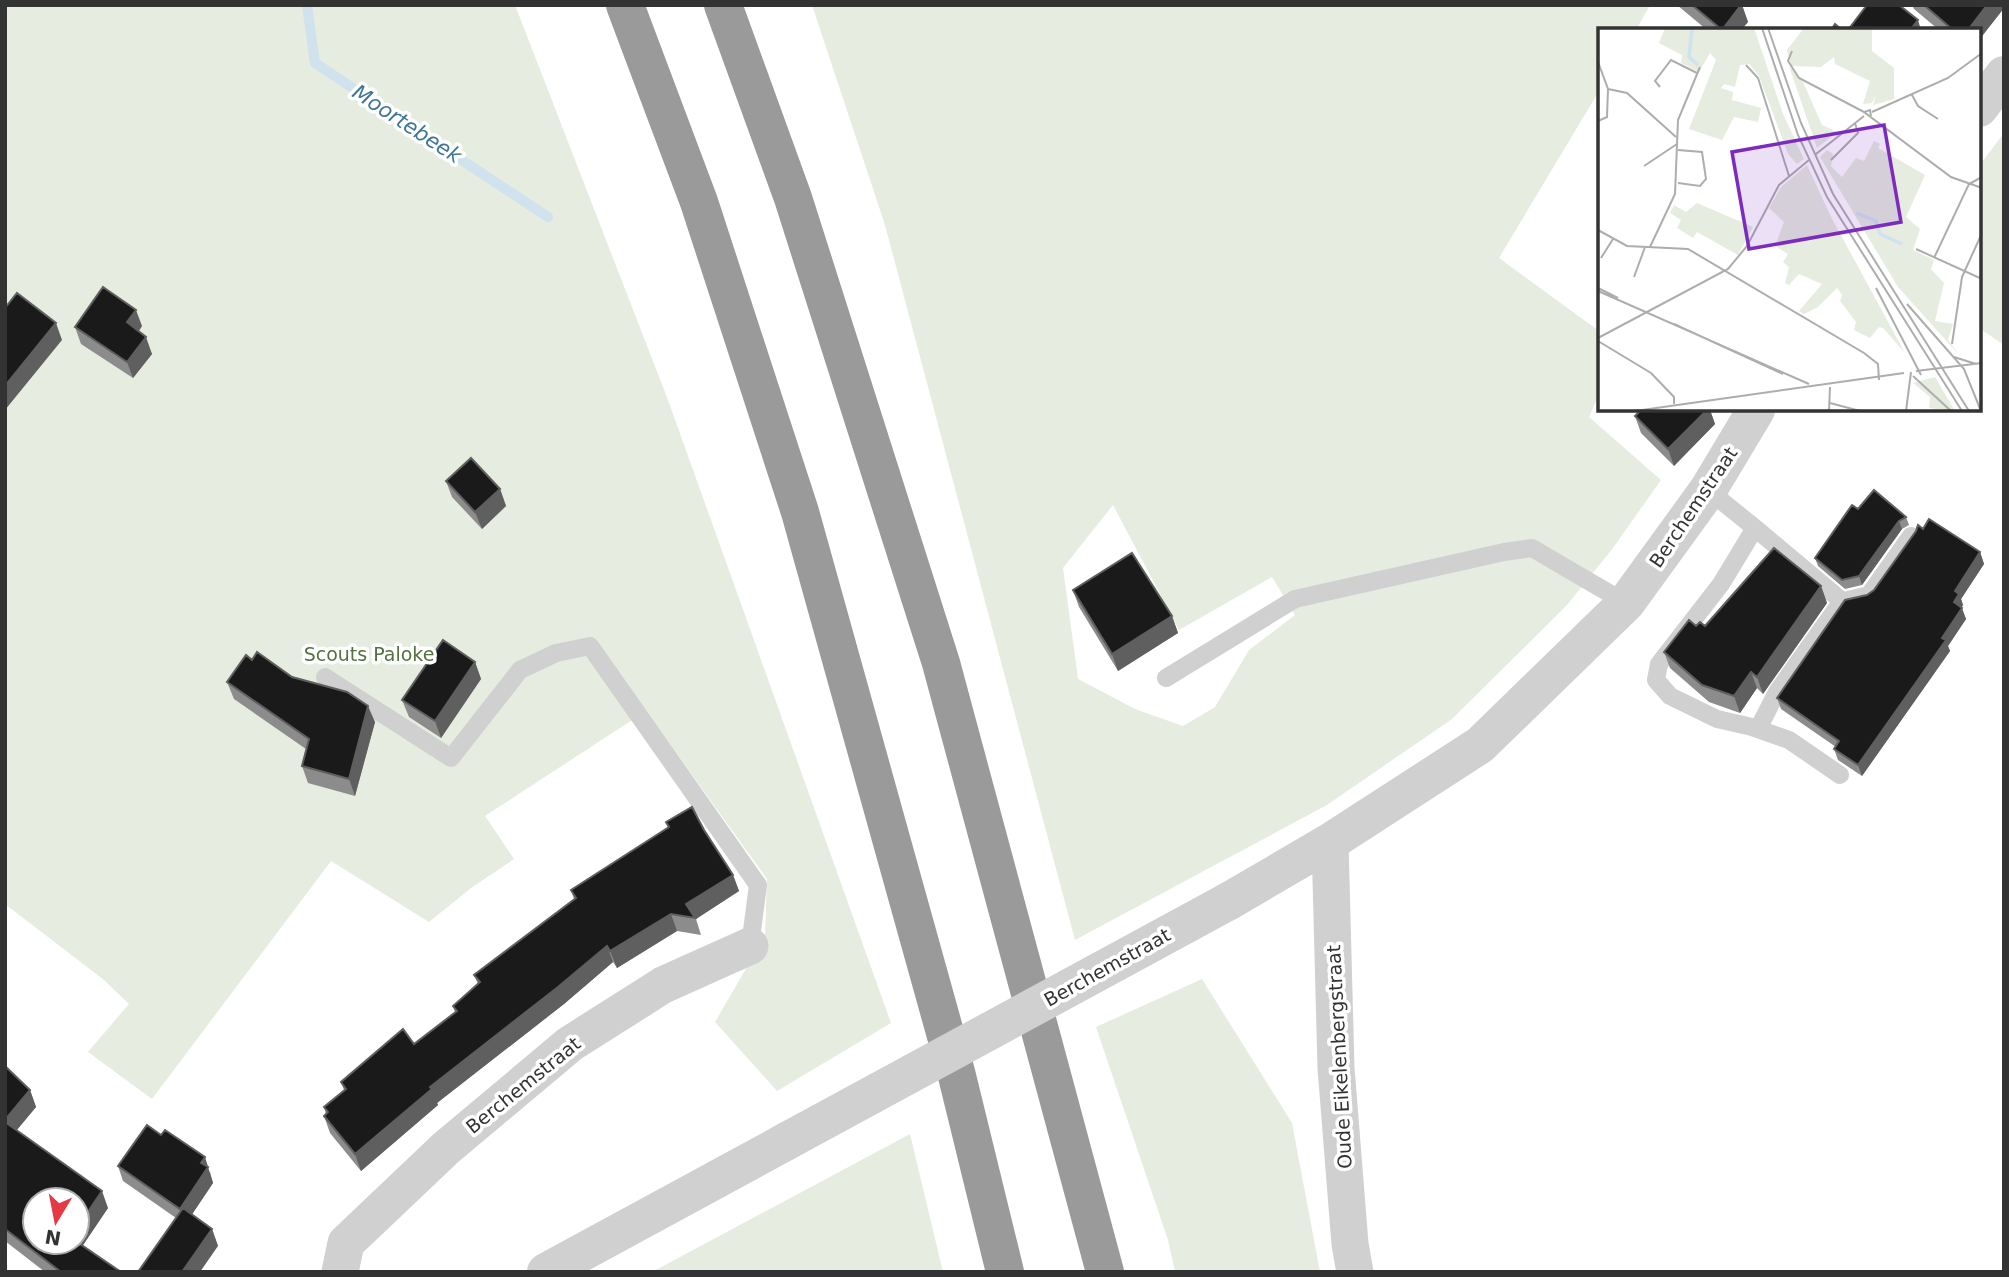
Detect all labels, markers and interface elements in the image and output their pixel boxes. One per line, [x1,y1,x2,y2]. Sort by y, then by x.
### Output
inset map [1598,28,1981,411]
water label: Moortebeek [348,80,467,169]
street label: Berchemstraat [1645,443,1741,571]
park label: Scouts Paloke [304,643,434,665]
street label: Berchemstraat [1040,923,1174,1011]
street label: Oude Eikelenbergstraat [1322,944,1356,1170]
street label: Berchemstraat [461,1032,585,1138]
north arrow [21,1186,91,1256]
text: N [43,1226,63,1250]

